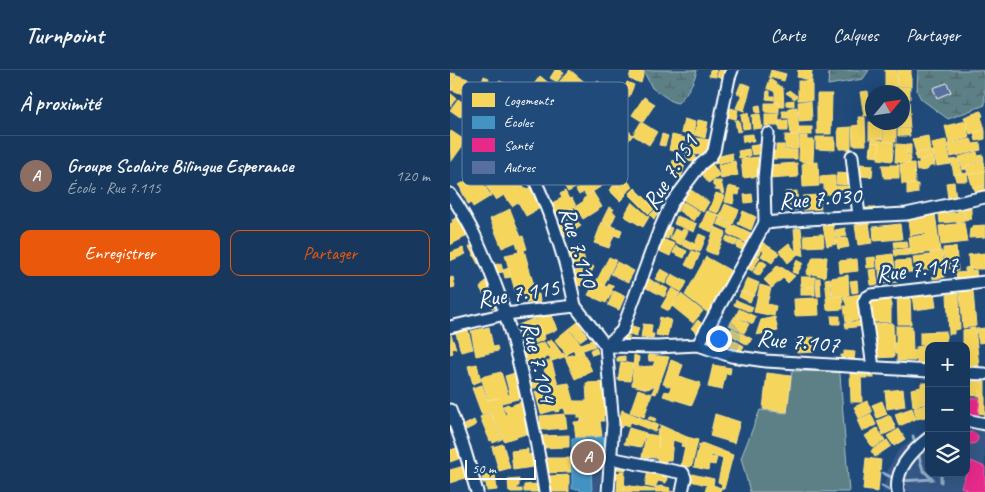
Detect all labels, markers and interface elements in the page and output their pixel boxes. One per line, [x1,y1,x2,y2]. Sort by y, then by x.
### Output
text: Turnpoint [25,20,104,50]
text: Carte [771,24,805,46]
text: Calques [833,24,878,46]
text: Partager [906,24,960,46]
legend [462,82,628,185]
north arrow [865,85,910,130]
text: À proximité [20,90,100,116]
text: Logements [504,92,554,109]
text: Écoles [504,114,534,131]
street label: Rue 7.151 [635,128,705,215]
text: Santé [504,137,535,154]
text: Groupe Scolaire Bilingue Esperance [67,154,293,178]
text: Autres [504,159,536,176]
text: A [32,166,40,186]
text: 120 m [396,166,430,186]
text: École · Rue 7.115 [67,178,161,198]
street label: Rue 7.030 [778,180,864,216]
street label: Rue 7.110 [553,203,606,293]
button: Enregistrer [20,230,220,276]
button: Partager [230,230,430,276]
street label: Rue 7.117 [874,249,961,289]
street label: Rue 7.115 [475,272,562,314]
street label: Rue 7.104 [514,318,564,408]
street label: Rue 7.107 [756,322,842,360]
your location [706,326,732,352]
map controls [925,342,970,477]
button: + [925,342,970,387]
button: − [925,387,970,432]
button: layers [925,432,970,477]
pin: A [572,438,604,476]
scale bar [465,457,536,480]
text: 50 m [472,460,496,477]

